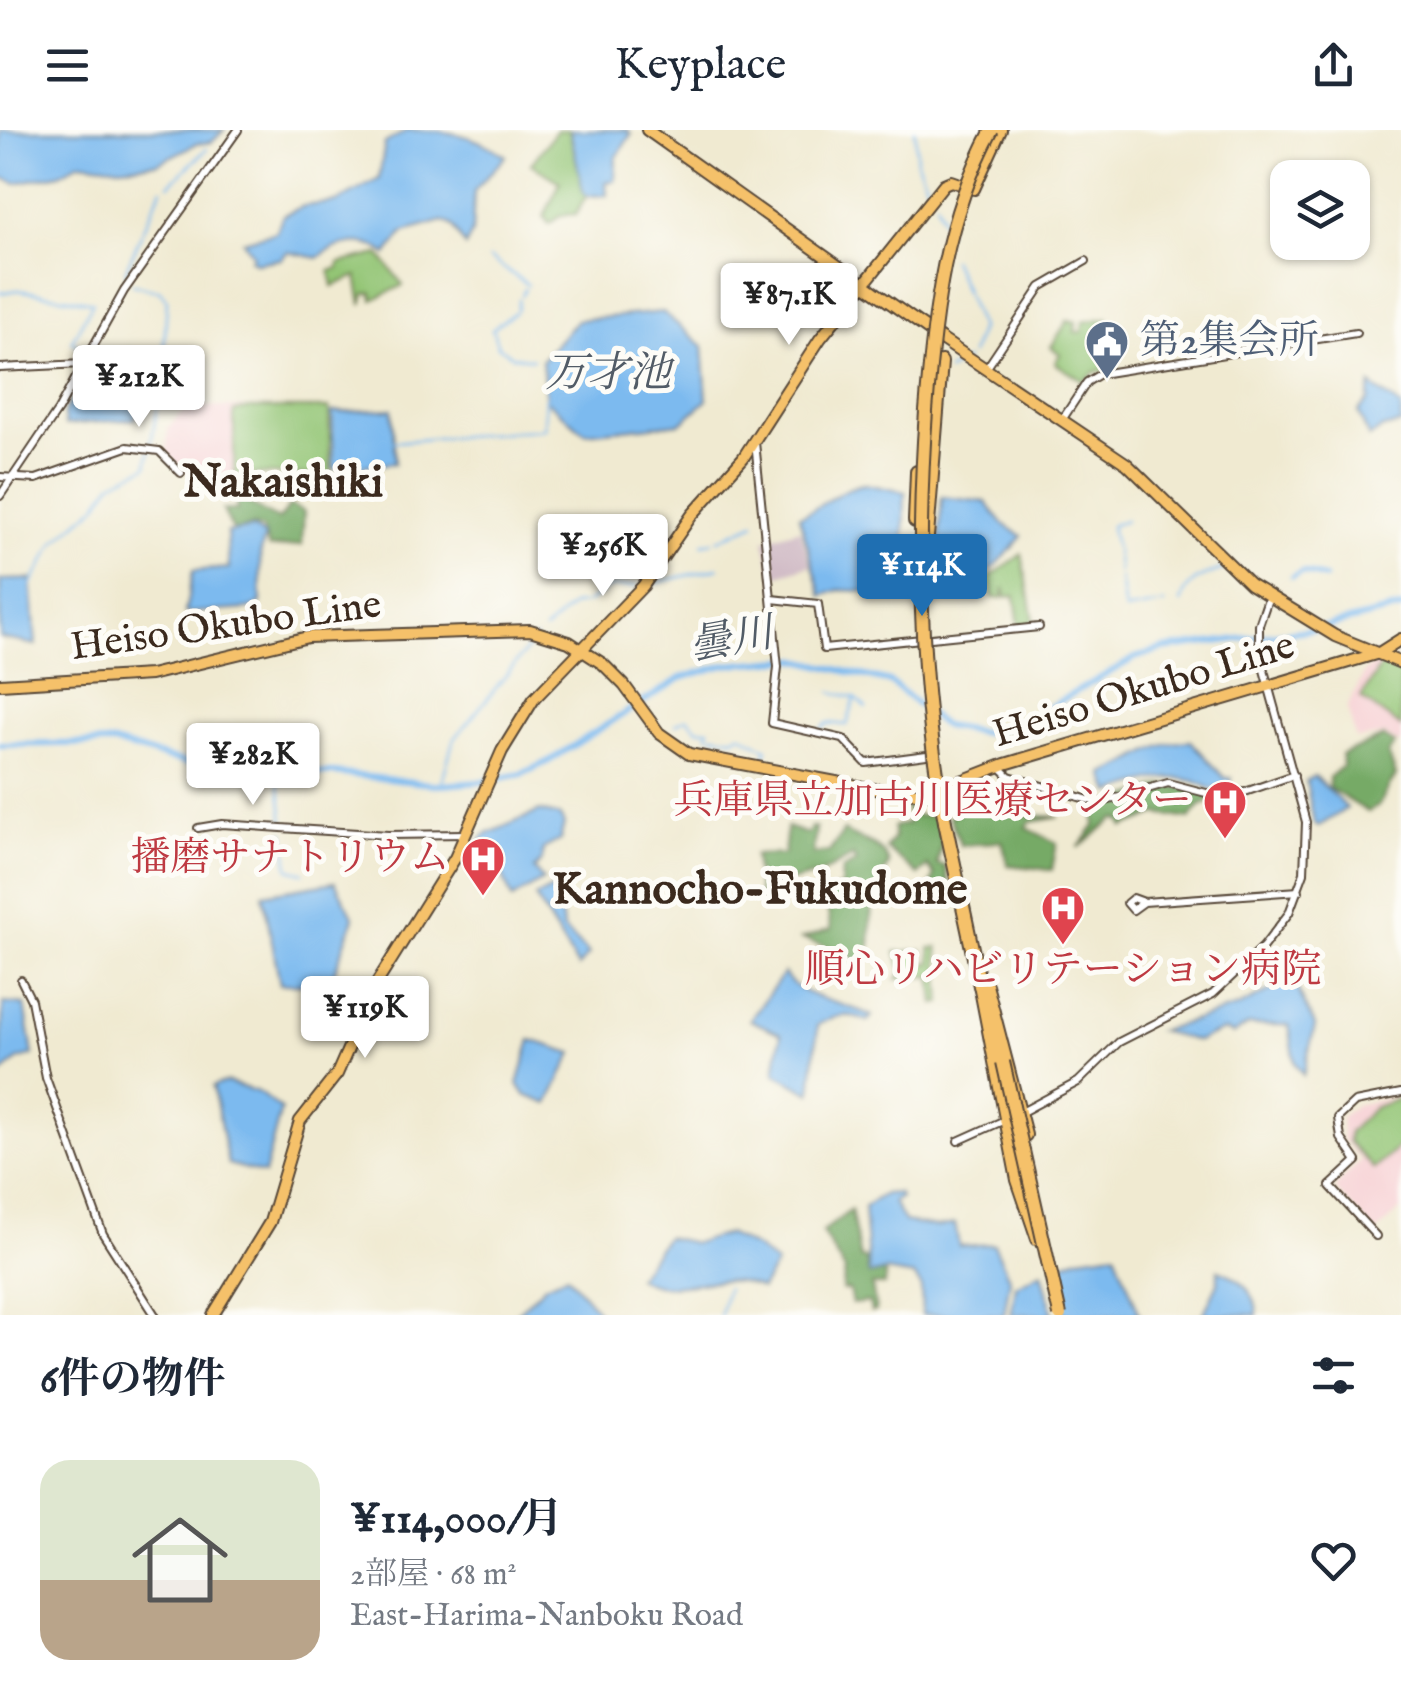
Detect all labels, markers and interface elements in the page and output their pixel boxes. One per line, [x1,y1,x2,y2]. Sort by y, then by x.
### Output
text: Keyplace [615,37,786,94]
icon: menu [40,38,95,93]
icon: share [1306,38,1361,93]
map controls [1270,160,1370,260]
button: layers [1270,160,1370,260]
pin: ¥87.1K [708,263,870,348]
text: ¥87.1K [743,275,835,316]
place label: 第2集会所 [1140,317,1319,368]
public building icon: 第2集会所 [1084,319,1130,380]
pin: ¥212K [69,345,209,430]
water label: 万才池 [545,348,675,401]
text: ¥212K [95,357,183,398]
district label: Nakaishiki [182,455,383,512]
pin: ¥256K [533,514,673,599]
text: ¥256K [560,526,646,567]
pin: ¥114K [852,534,992,619]
text: ¥114K [879,546,965,587]
street label: Heiso Okubo Line [68,580,384,674]
water label: 曇川 [685,607,781,674]
street label: Heiso Okubo Line [987,621,1301,761]
pin: ¥282K [183,723,323,808]
text: ¥282K [208,735,298,776]
place label: 兵庫県立加古川医療センター [674,777,1192,828]
hospital icon: 兵庫県立加古川医療センター [1202,779,1248,840]
place label: 播磨サナトリウム [130,834,450,885]
hospital icon: 播磨サナトリウム [460,836,506,897]
district label: Kannocho-Fukudome [553,862,968,919]
hospital icon: 順心リハビリテーション病院 [1040,885,1086,946]
place label: 順心リハビリテーション病院 [805,946,1321,997]
pin: ¥119K [295,976,435,1061]
text: ¥119K [323,988,407,1029]
icon: filters [1306,1348,1361,1403]
text: 6件の物件 [40,1354,226,1407]
text: ¥114,000/月 [350,1494,563,1547]
icon: home [120,1500,240,1620]
icon: heart [1306,1533,1361,1588]
text: 2部屋 · 68 m² [350,1555,517,1596]
text: East-Harima-Nanboku Road [350,1596,743,1637]

